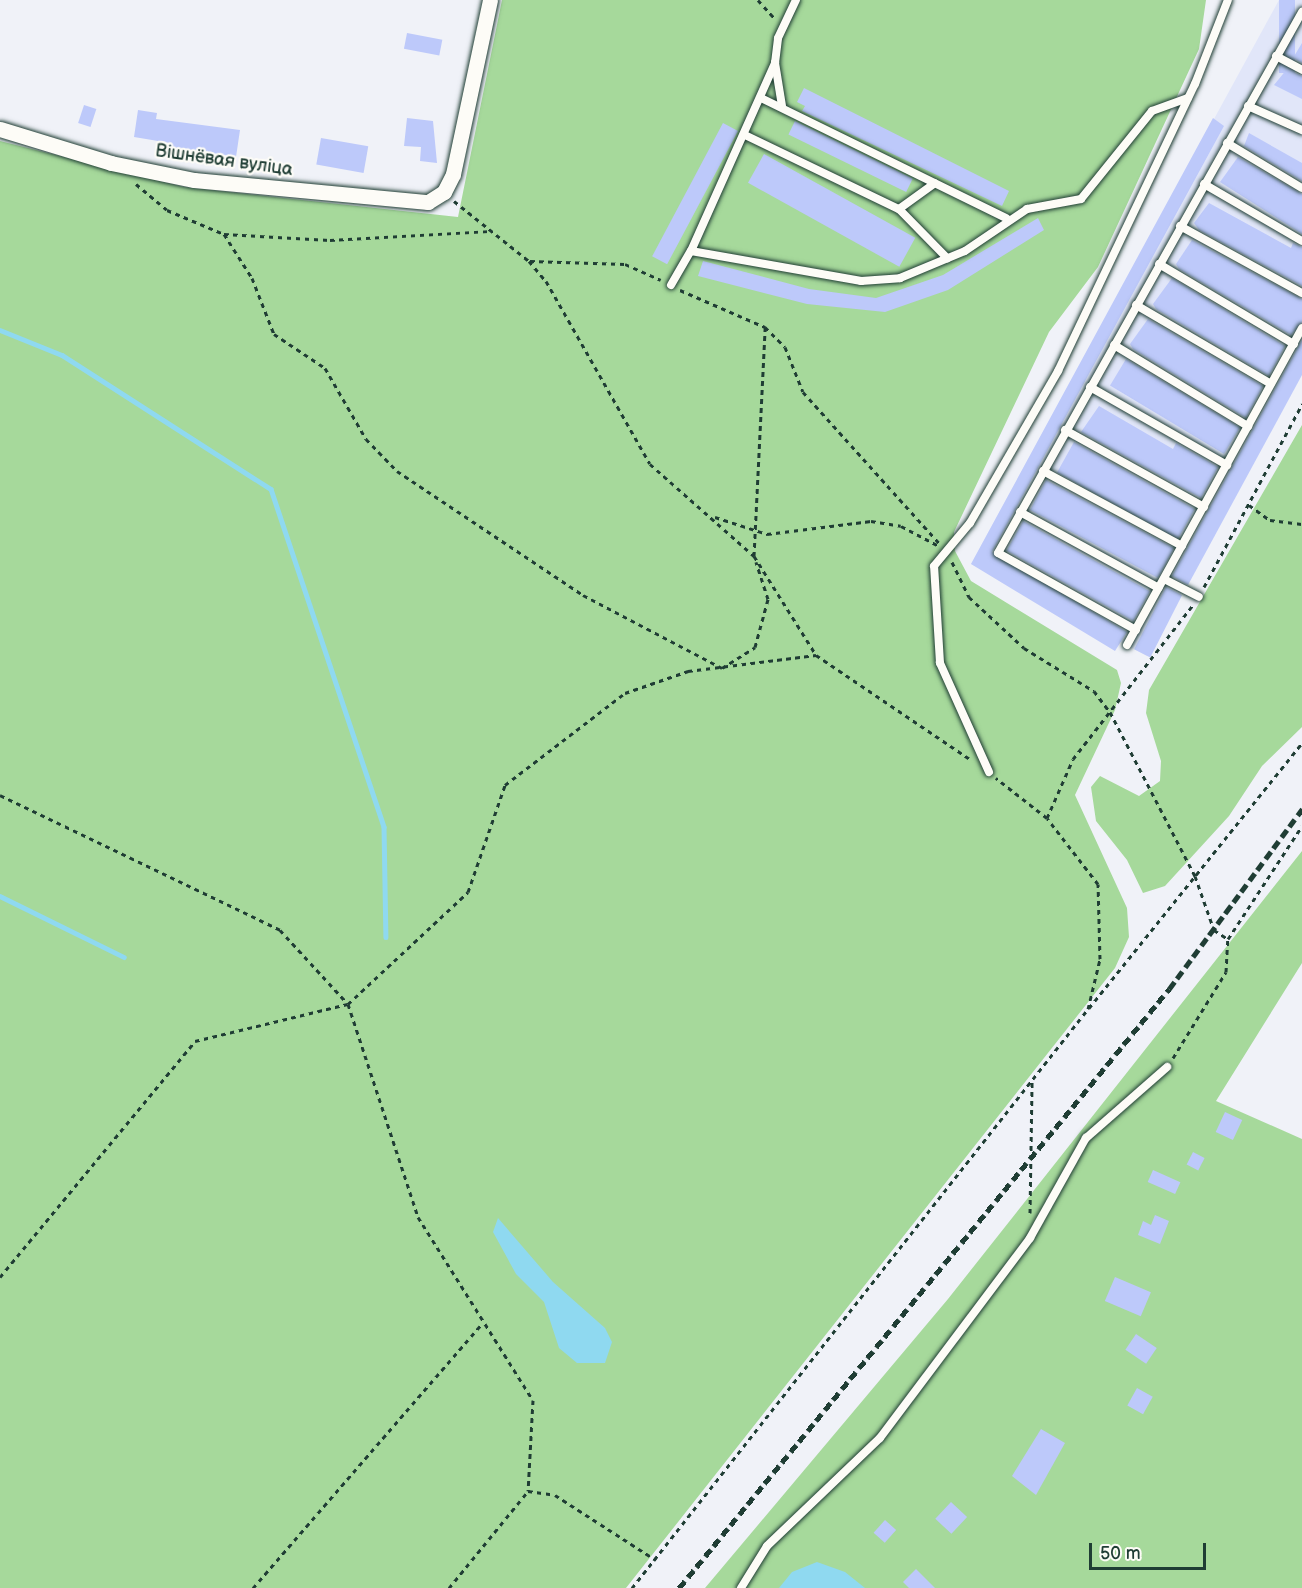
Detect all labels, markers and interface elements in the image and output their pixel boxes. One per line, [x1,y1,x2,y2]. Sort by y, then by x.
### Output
street label: Вішнёвая вуліца [154,141,294,181]
scale bar [1092,1531,1209,1569]
text: 50 m [1100,1543,1141,1564]

